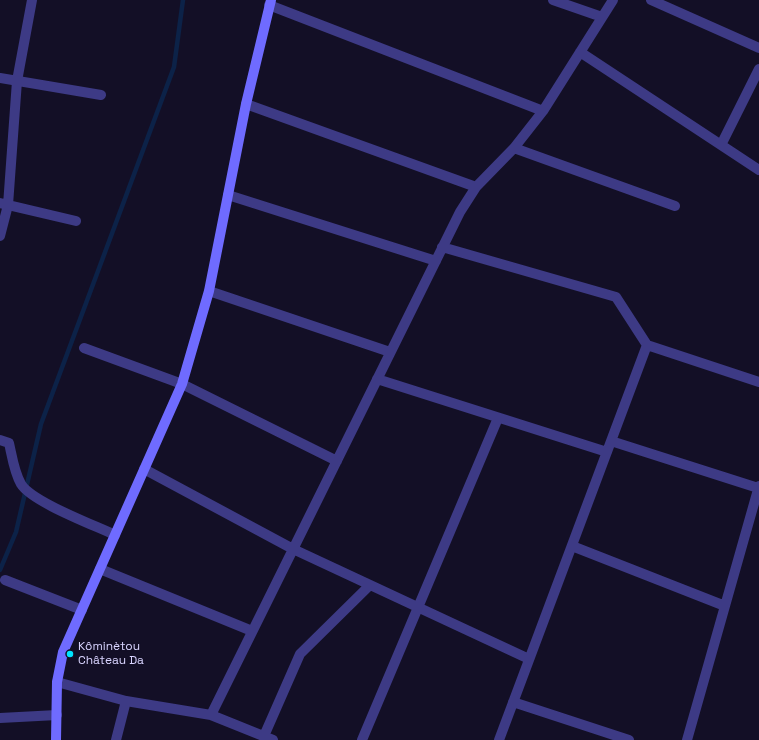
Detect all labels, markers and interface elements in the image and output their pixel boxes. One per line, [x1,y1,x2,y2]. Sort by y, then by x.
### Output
place label: Kôminètou Château Da [78,640,144,668]
marker: Kôminètou Château Da [65,649,75,659]

